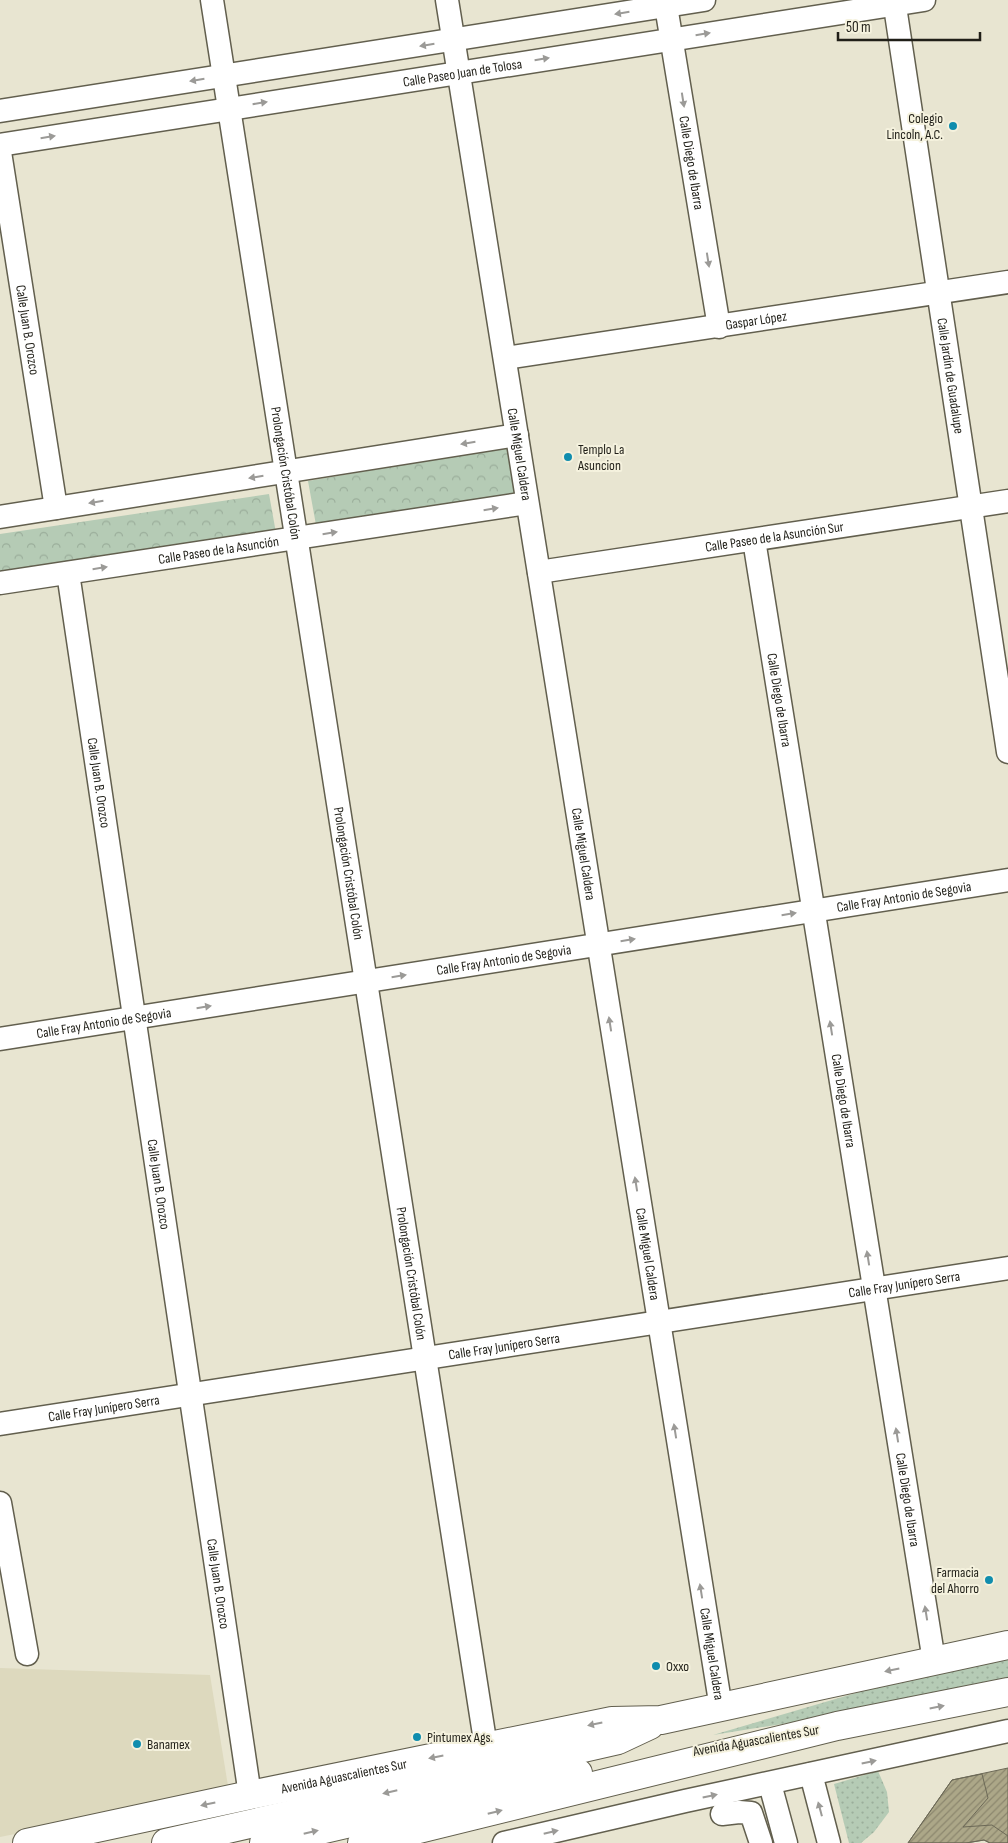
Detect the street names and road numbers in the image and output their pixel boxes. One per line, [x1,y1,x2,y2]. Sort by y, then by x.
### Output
street label: Calle Paseo Juan de Tolosa [402,55,523,91]
street label: Calle Diego de Ibarra [675,115,707,211]
street label: Calle Juan B. Orozco [12,284,43,376]
street label: Gaspar López [724,308,788,334]
street label: Calle Jardín de Guadalupe [933,317,968,435]
street label: Prolongación Cristóbal Colón [267,406,305,541]
street label: Calle Miguel Caldera [504,407,535,502]
street label: Calle Paseo de la Asunción Sur [704,518,845,556]
street label: Calle Paseo de la Asunción [157,533,280,568]
street label: Calle Diego de Ibarra [763,652,795,748]
street label: Calle Juan B. Orozco [84,737,114,829]
street label: Prolongación Cristóbal Colón [330,806,367,941]
street label: Calle Miguel Caldera [568,807,599,901]
street label: Calle Fray Antonio de Segovia [835,878,972,916]
street label: Calle Fray Antonio de Segovia [435,941,572,979]
street label: Calle Fray Antonio de Segovia [35,1004,172,1042]
street label: Calle Diego de Ibarra [828,1053,859,1149]
street label: Calle Juan B. Orozco [143,1138,174,1231]
street label: Prolongación Cristóbal Colón [392,1206,430,1341]
street label: Calle Miguel Caldera [632,1207,663,1301]
street label: Calle Fray Junípero Serra [847,1268,961,1302]
street label: Calle Fray Junípero Serra [447,1329,561,1364]
street label: Calle Fray Junípero Serra [47,1391,161,1425]
street label: Calle Diego de Ibarra [892,1452,924,1548]
street label: Calle Juan B. Orozco [203,1538,233,1630]
street label: Calle Miguel Caldera [696,1607,728,1701]
street label: Avenida Aguascalientes Sur [691,1721,820,1760]
street label: Avenida Aguascalientes Sur [279,1755,408,1798]

